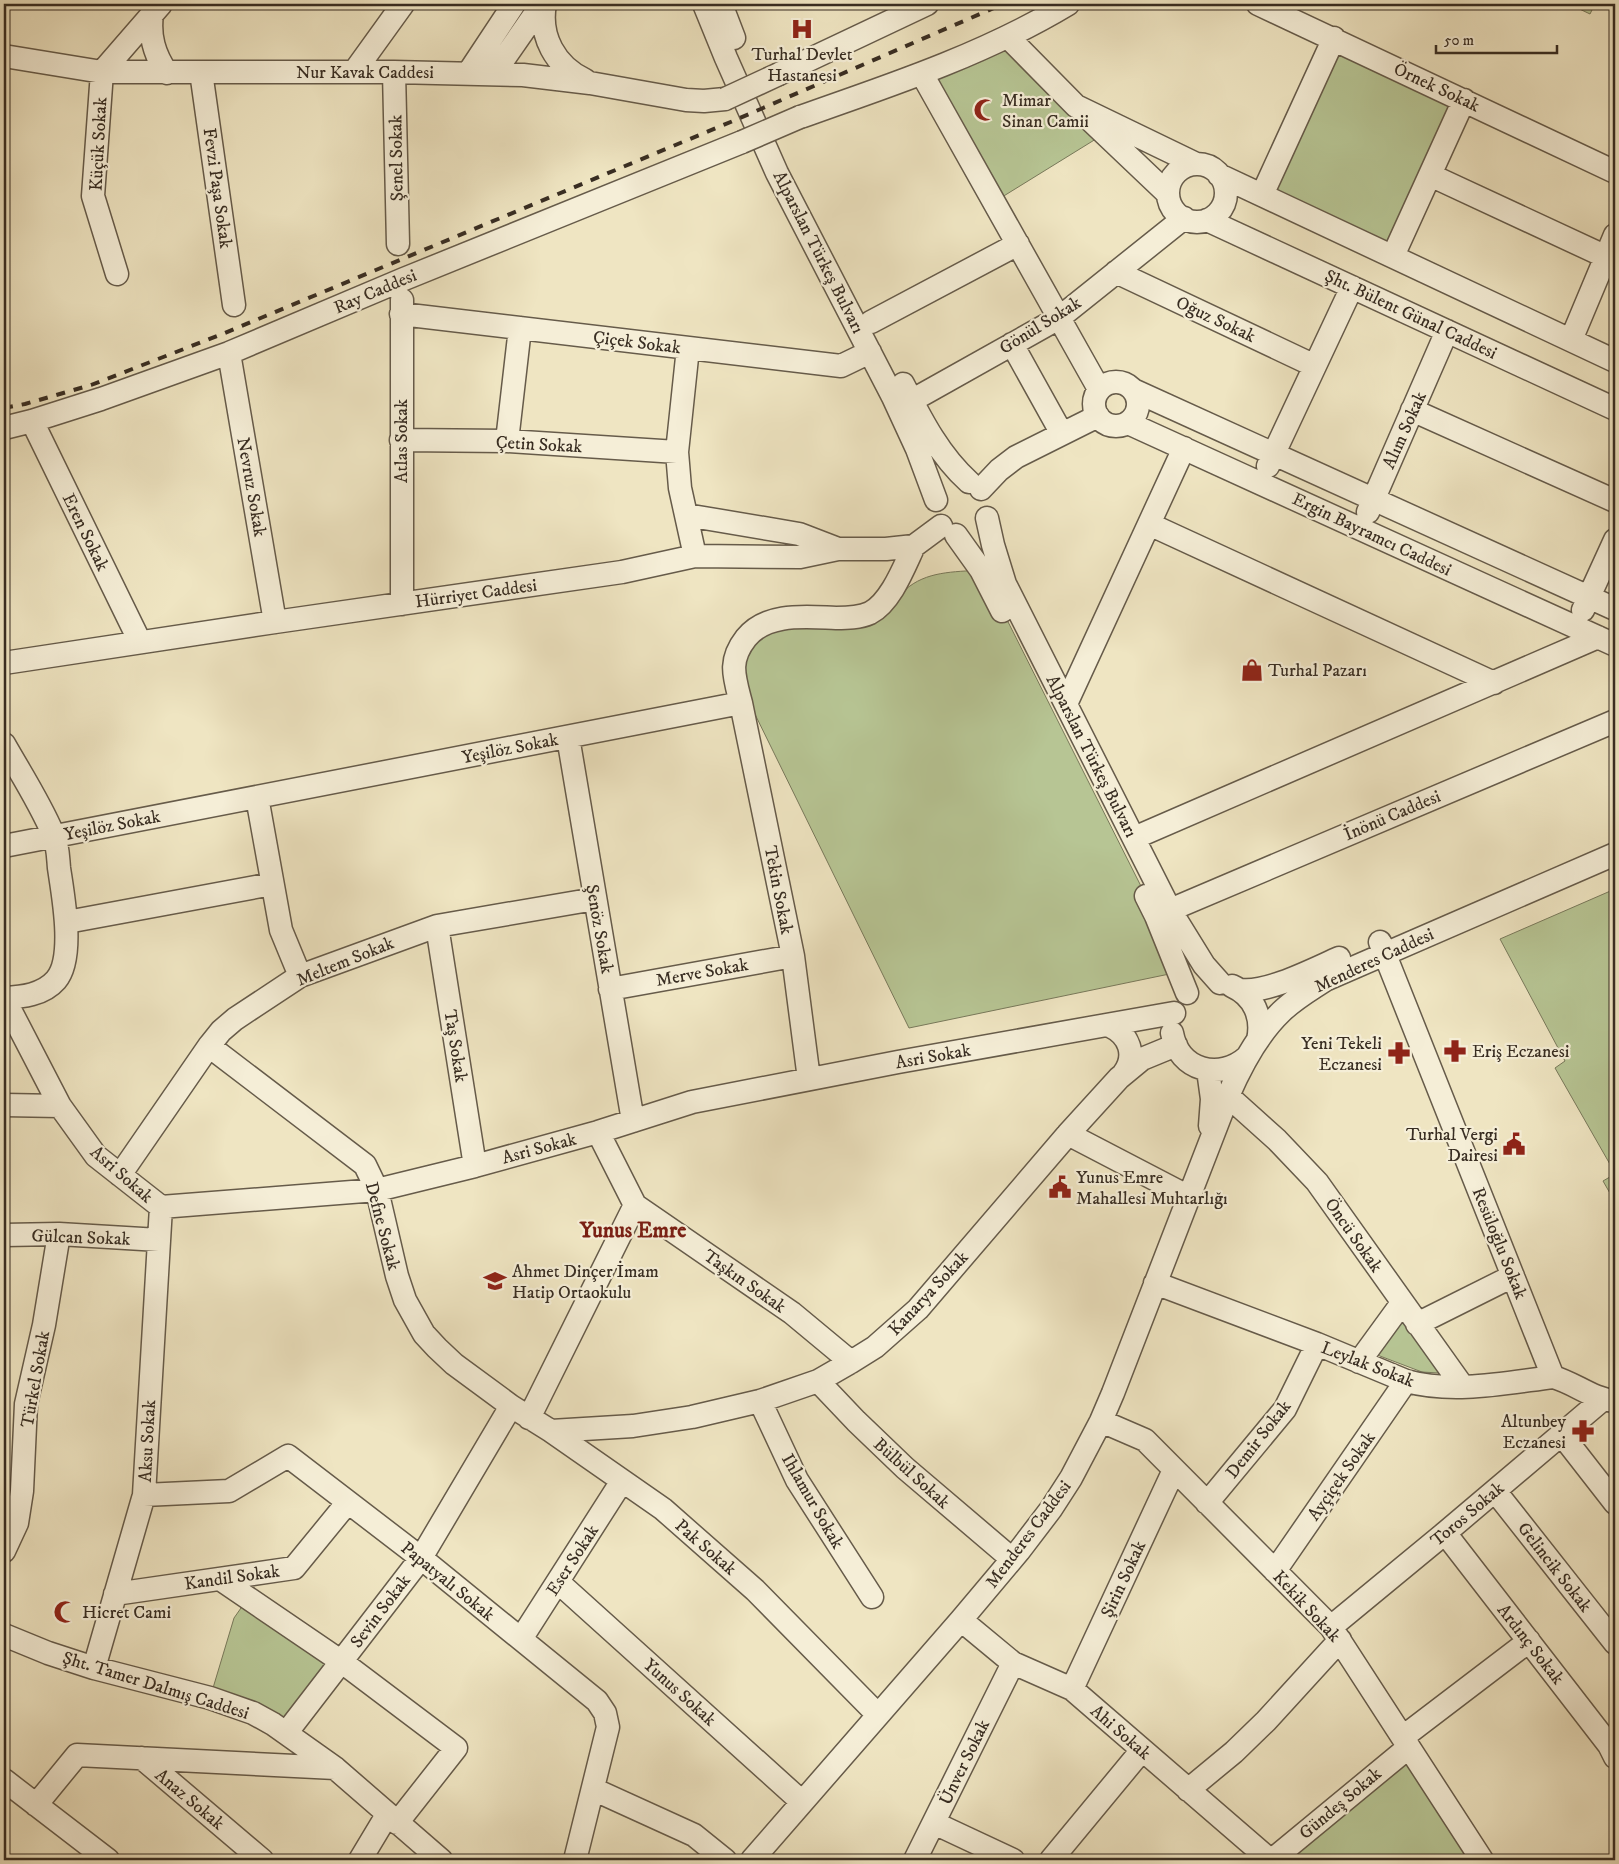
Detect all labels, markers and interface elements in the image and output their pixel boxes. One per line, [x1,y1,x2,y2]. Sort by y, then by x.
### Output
hospital icon: Turhal Devlet Hastanesi [789,16,815,42]
scale bar [1436,22,1558,54]
text: 50 m [1444,31,1474,50]
place label: Turhal Devlet Hastanesi [752,44,853,87]
street label: Örnek Sokak [1390,58,1483,117]
street label: Nur Kavak Caddesi [296,62,434,84]
place label: Mimar Sinan Camii [1002,90,1089,133]
street label: Küçük Sokak [86,96,112,192]
mosque icon: Mimar Sinan Camii [972,97,998,123]
street label: Şenel Sokak [385,114,409,201]
street label: Fevzi Paşa Sokak [198,126,236,250]
street label: Alparslan Türkeş Bulvarı [768,167,869,337]
street label: Ray Caddesi [331,265,420,319]
street label: Şht. Bülent Günal Caddesi [1321,265,1500,365]
street label: Gönül Sokak [996,292,1086,360]
street label: Oğuz Sokak [1172,292,1259,348]
street label: Çiçek Sokak [592,327,682,359]
street label: Alım Sokak [1378,388,1432,473]
street label: Atlas Sokak [391,399,413,483]
street label: Çetin Sokak [495,432,583,458]
street label: Nevruz Sokak [231,436,271,539]
street label: Ergin Bayramcı Caddesi [1288,488,1455,582]
street label: Eren Sokak [57,490,113,575]
street label: Hürriyet Caddesi [414,575,539,613]
shop icon: Turhal Pazarı [1239,657,1265,683]
place label: Turhal Pazarı [1268,660,1367,682]
street label: Alparslan Türkeş Bulvarı [1041,671,1142,841]
street label: Yeşilöz Sokak [460,729,560,769]
street label: İnönü Caddesi [1340,785,1444,846]
street label: Yeşilöz Sokak [62,806,162,846]
street label: Tekin Sokak [759,844,797,936]
street label: Şenöz Sokak [580,883,618,976]
street label: Menderes Caddesi [1311,924,1438,998]
street label: Meltem Sokak [293,932,397,991]
street label: Merve Sokak [654,954,750,992]
street label: Taş Sokak [438,1008,472,1084]
place label: Yeni Tekeli Eczanesi [1301,1033,1382,1076]
pharmacy icon: Eriş Eczanesi [1442,1038,1468,1064]
street label: Asri Sokak [894,1040,973,1074]
pharmacy icon: Yeni Tekeli Eczanesi [1386,1040,1412,1066]
place label: Eriş Eczanesi [1472,1041,1569,1063]
place label: Turhal Vergi Dairesi [1406,1124,1498,1167]
street label: Asri Sokak [500,1128,579,1169]
public building icon: Turhal Vergi Dairesi [1501,1131,1527,1157]
street label: Asri Sokak [85,1141,157,1208]
place label: Yunus Emre Mahallesi Muhtarlığı [1076,1167,1228,1210]
public building icon: Yunus Emre Mahallesi Muhtarlığı [1047,1174,1073,1200]
street label: Defne Sokak [360,1180,404,1273]
street label: Resüloğlu Sokak [1467,1184,1531,1302]
street label: Öncü Sokak [1319,1194,1387,1277]
district label: Yunus Emre [579,1217,686,1244]
street label: Gülcan Sokak [31,1225,131,1251]
street label: Taşkın Sokak [699,1245,790,1318]
street label: Kanarya Sokak [884,1247,974,1341]
place label: Ahmet Dinçer İmam Hatip Ortaokulu [512,1260,659,1304]
school or university icon: Ahmet Dinçer İmam Hatip Ortaokulu [482,1268,508,1294]
street label: Türkel Sokak [17,1329,55,1429]
street label: Leylak Sokak [1318,1337,1417,1393]
street label: Demir Sokak [1221,1396,1296,1483]
street label: Aksu Sokak [135,1399,161,1483]
place label: Altunbey Eczanesi [1501,1411,1566,1454]
pharmacy icon: Altunbey Eczanesi [1570,1418,1596,1444]
street label: Ayçiçek Sokak [1303,1428,1381,1525]
street label: Bülbül Sokak [868,1434,954,1514]
street label: Ihlamur Sokak [776,1450,848,1553]
street label: Menderes Caddesi [981,1476,1076,1593]
street label: Toros Sokak [1426,1478,1509,1552]
street label: Pak Sokak [670,1515,741,1581]
street label: Gelincik Sokak [1512,1518,1596,1617]
street label: Eser Sokak [542,1521,604,1600]
street label: Papatyalı Sokak [396,1537,499,1626]
street label: Şirin Sokak [1097,1537,1151,1621]
street label: Kandil Sokak [183,1560,281,1596]
street label: Kekik Sokak [1268,1566,1345,1647]
street label: Sevin Sokak [346,1570,416,1653]
mosque icon: Hicret Cami [52,1599,78,1625]
street label: Ardınç Sokak [1492,1600,1569,1689]
place label: Hicret Cami [82,1602,171,1624]
street label: Şht. Tamer Dalmış Caddesi [60,1647,252,1725]
street label: Yunus Sokak [638,1654,720,1731]
street label: Ahi Sokak [1086,1700,1155,1765]
street label: Ünver Sokak [935,1716,995,1809]
street label: Gündeş Sokak [1295,1763,1386,1845]
street label: Anaz Sokak [150,1764,229,1835]

